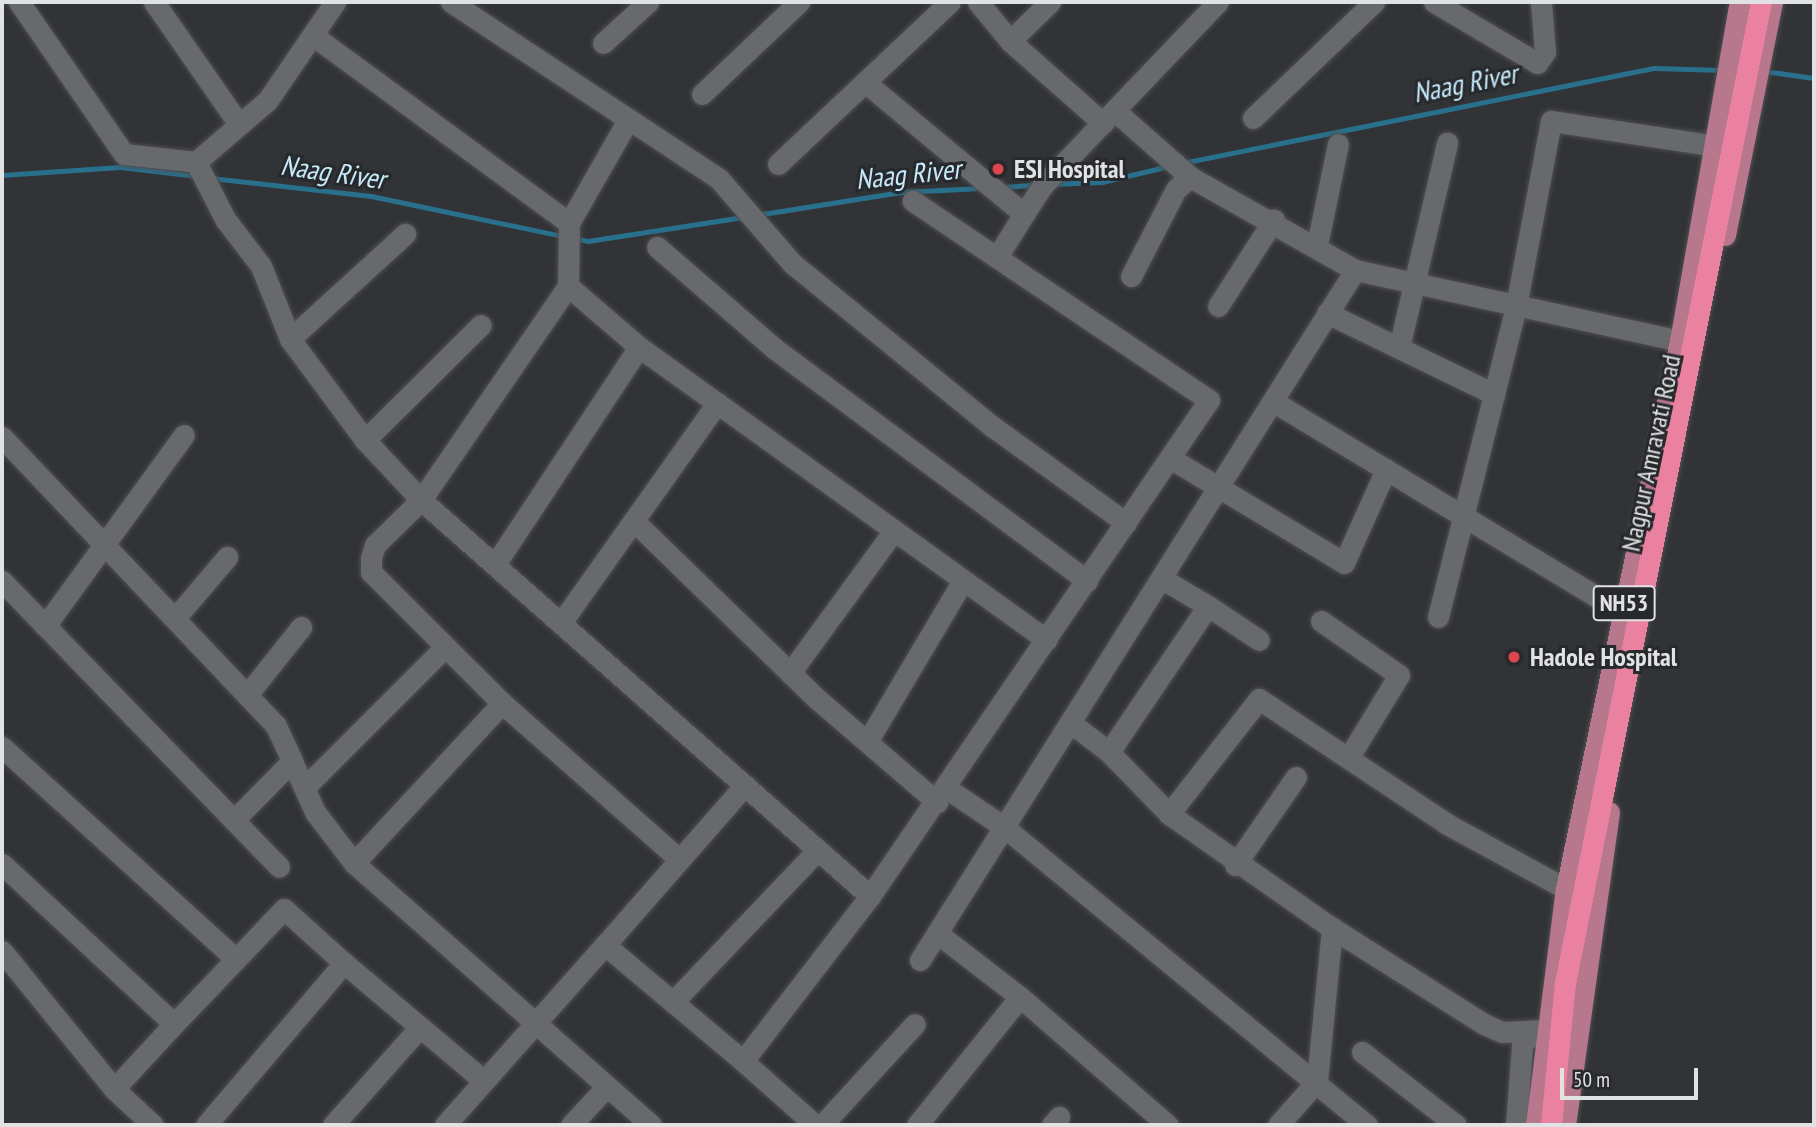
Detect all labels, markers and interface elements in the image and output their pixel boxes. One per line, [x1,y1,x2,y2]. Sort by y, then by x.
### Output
water label: Naag River [1410,56,1520,110]
water label: Naag River [279,148,387,196]
water label: Naag River [854,152,962,196]
place label: ESI Hospital [1014,153,1125,185]
marker: ESI Hospital [988,159,1008,179]
street label: Nagpur Amravati Road [1615,352,1687,554]
road number: NH53 [1592,582,1656,624]
place label: Hadole Hospital [1530,641,1677,673]
marker: Hadole Hospital [1504,647,1524,667]
scale bar [1564,1054,1702,1098]
text: 50 m [1573,1066,1610,1093]

